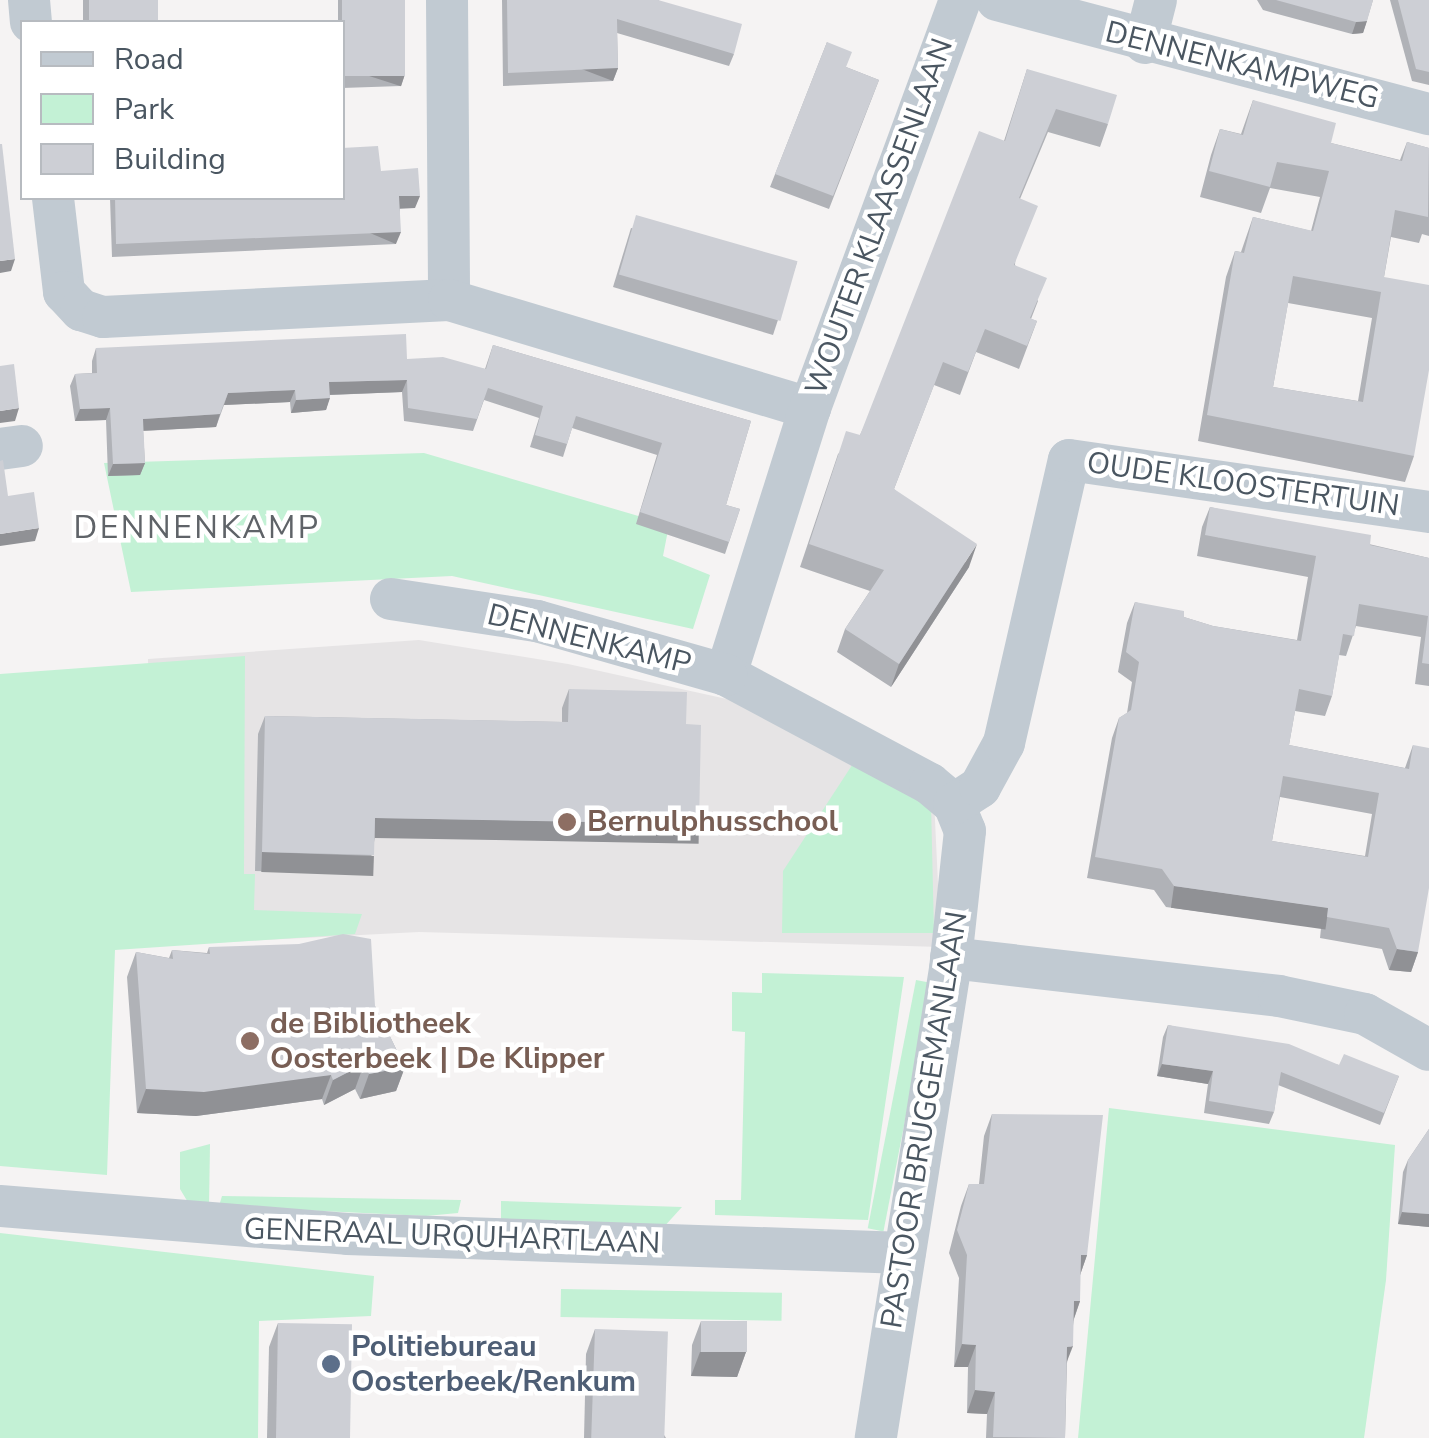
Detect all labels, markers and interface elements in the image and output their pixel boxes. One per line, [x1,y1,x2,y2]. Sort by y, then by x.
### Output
street label: DENNENKAMPWEG [1102,15,1382,117]
legend [20,20,345,200]
street label: WOUTER KLAASSENLAAN [799,34,961,400]
text: Road [114,39,184,80]
text: Park [114,89,174,130]
text: Building [114,139,226,180]
street label: OUDE KLOOSTERTUIN [1084,445,1402,525]
district label: DENNENKAMP [73,509,321,547]
street label: DENNENKAMP [484,597,694,683]
place label: Bernulphusschool [587,804,838,840]
marker: Bernulphusschool [556,811,578,833]
street label: PASTOOR BRUGGEMANLAAN [874,909,976,1331]
place label: de Bibliotheek Oosterbeek | De Klipper [270,1006,605,1076]
marker: de Bibliotheek Oosterbeek | De Klipper [239,1030,261,1052]
street label: GENERAAL URQUHARTLAAN [243,1212,661,1262]
place label: Politiebureau Oosterbeek/Renkum [351,1329,636,1400]
marker: Politiebureau Oosterbeek/Renkum [320,1353,342,1375]

